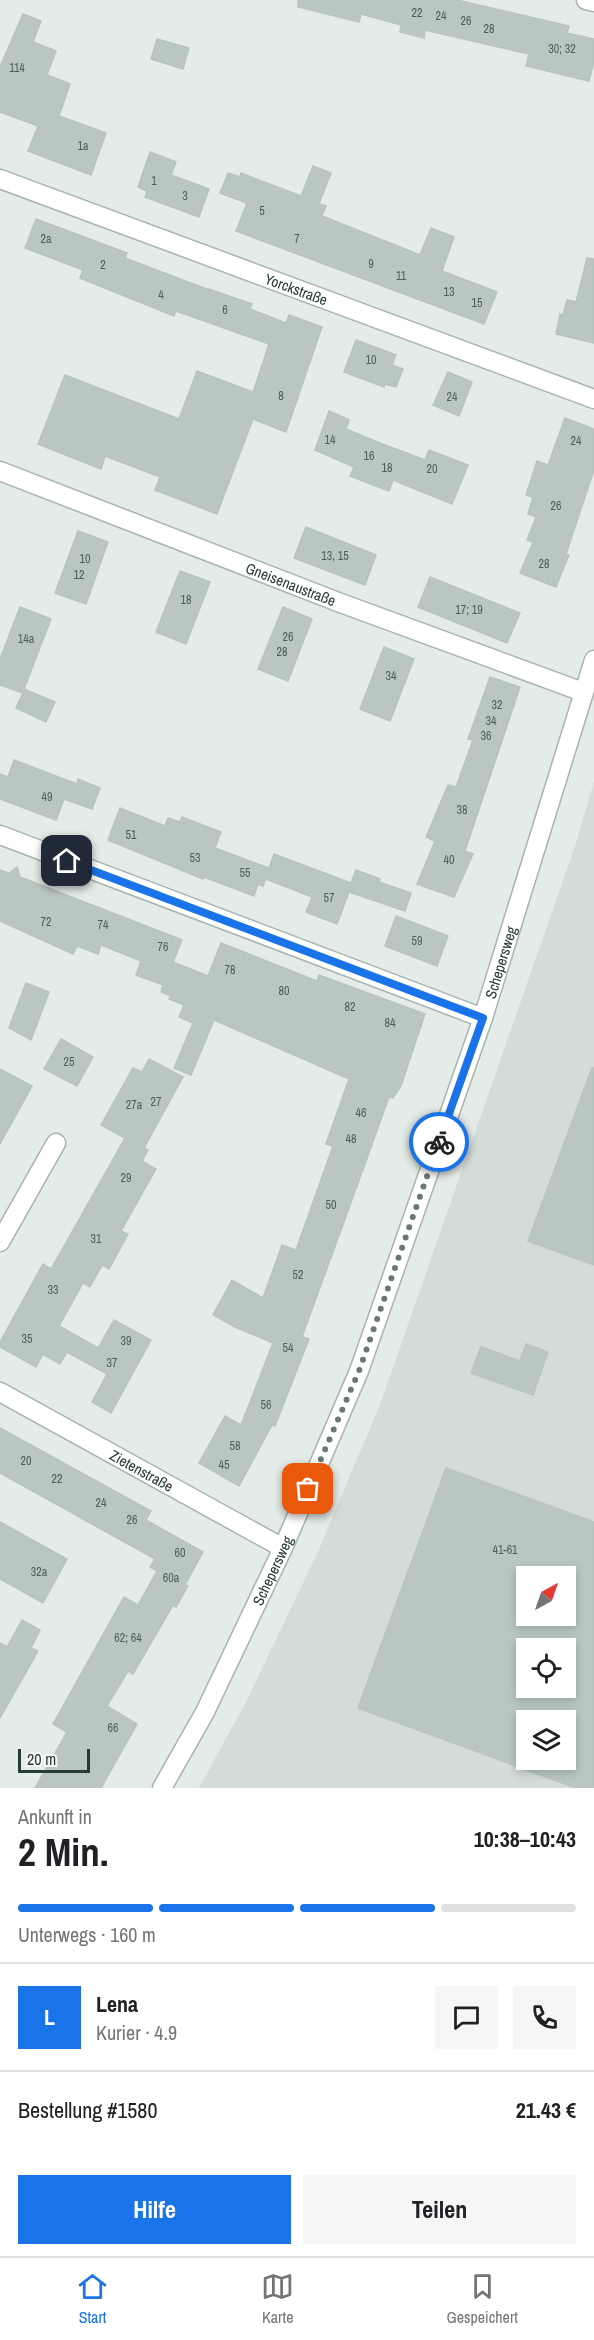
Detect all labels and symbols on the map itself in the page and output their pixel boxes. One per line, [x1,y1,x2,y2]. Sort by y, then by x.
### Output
house number: 22 [412,5,422,21]
house number: 24 [436,8,447,24]
house number: 26 [461,13,471,29]
house number: 28 [484,21,494,37]
house number: 30; 32 [548,41,576,57]
house number: 114 [9,60,25,76]
house number: 1a [78,138,89,154]
house number: 1 [151,173,157,189]
house number: 3 [182,188,188,204]
house number: 5 [259,203,265,219]
house number: 2a [41,231,52,247]
house number: 7 [294,231,300,247]
house number: 9 [368,256,374,272]
house number: 2 [100,257,106,273]
street label: Yorckstraße [262,268,331,310]
house number: 11 [396,268,407,284]
house number: 13 [444,284,454,300]
house number: 4 [158,287,164,303]
house number: 15 [472,295,483,311]
house number: 6 [222,302,228,318]
house number: 10 [366,352,376,368]
house number: 8 [278,388,284,404]
house number: 24 [447,389,458,405]
house number: 14 [325,432,336,448]
house number: 24 [571,433,582,449]
house number: 16 [364,448,374,464]
house number: 18 [382,460,392,476]
house number: 20 [427,461,437,477]
house number: 26 [551,498,561,514]
house number: 13, 15 [321,548,349,564]
house number: 10 [80,551,90,567]
house number: 28 [539,556,549,572]
street label: Gneisenaustraße [243,557,339,611]
house number: 12 [74,567,84,583]
house number: 18 [181,592,191,608]
house number: 17; 19 [455,602,483,618]
house number: 26 [283,629,293,645]
house number: 14a [18,631,35,647]
house number: 28 [277,644,287,660]
house number: 34 [386,668,397,684]
house number: 32 [492,697,502,713]
house number: 34 [486,713,497,729]
house number: 36 [481,728,491,744]
house number: 49 [42,789,52,805]
house number: 38 [457,802,467,818]
house number: 51 [126,827,137,843]
pin [41,835,92,886]
house number: 53 [190,850,200,866]
house number: 40 [444,852,454,868]
house number: 55 [240,865,251,881]
house number: 57 [324,890,335,906]
house number: 72 [41,914,51,930]
house number: 74 [98,917,109,933]
street label: Schepersweg [479,923,521,1001]
house number: 59 [412,933,422,949]
house number: 76 [158,939,168,955]
house number: 78 [225,962,235,978]
house number: 80 [279,983,289,999]
house number: 82 [345,999,355,1015]
house number: 84 [385,1015,396,1031]
house number: 25 [64,1054,75,1070]
house number: 27 [151,1094,162,1110]
house number: 27a [126,1097,143,1113]
house number: 46 [356,1105,366,1121]
courier [409,1112,469,1172]
house number: 48 [346,1131,356,1147]
house number: 29 [121,1170,131,1186]
house number: 50 [326,1197,336,1213]
house number: 31 [91,1231,102,1247]
house number: 52 [293,1267,303,1283]
house number: 33 [48,1282,58,1298]
house number: 35 [22,1331,33,1347]
house number: 39 [121,1333,131,1349]
house number: 54 [283,1340,294,1356]
house number: 37 [107,1355,118,1371]
house number: 56 [261,1397,271,1413]
house number: 58 [230,1438,240,1454]
street label: Zietenstraße [106,1444,178,1496]
house number: 20 [21,1453,31,1469]
house number: 45 [219,1457,230,1473]
pin [282,1463,333,1514]
house number: 22 [52,1471,62,1487]
house number: 24 [96,1495,107,1511]
house number: 26 [127,1512,137,1528]
street label: Schepersweg [247,1532,298,1609]
house number: 41-61 [492,1542,518,1558]
house number: 60 [175,1545,185,1561]
house number: 32a [31,1564,48,1580]
north arrow [516,1566,576,1626]
house number: 60a [163,1570,180,1586]
house number: 62; 64 [114,1630,142,1646]
house number: 66 [108,1720,118,1736]
scale bar [18,1746,90,1774]

